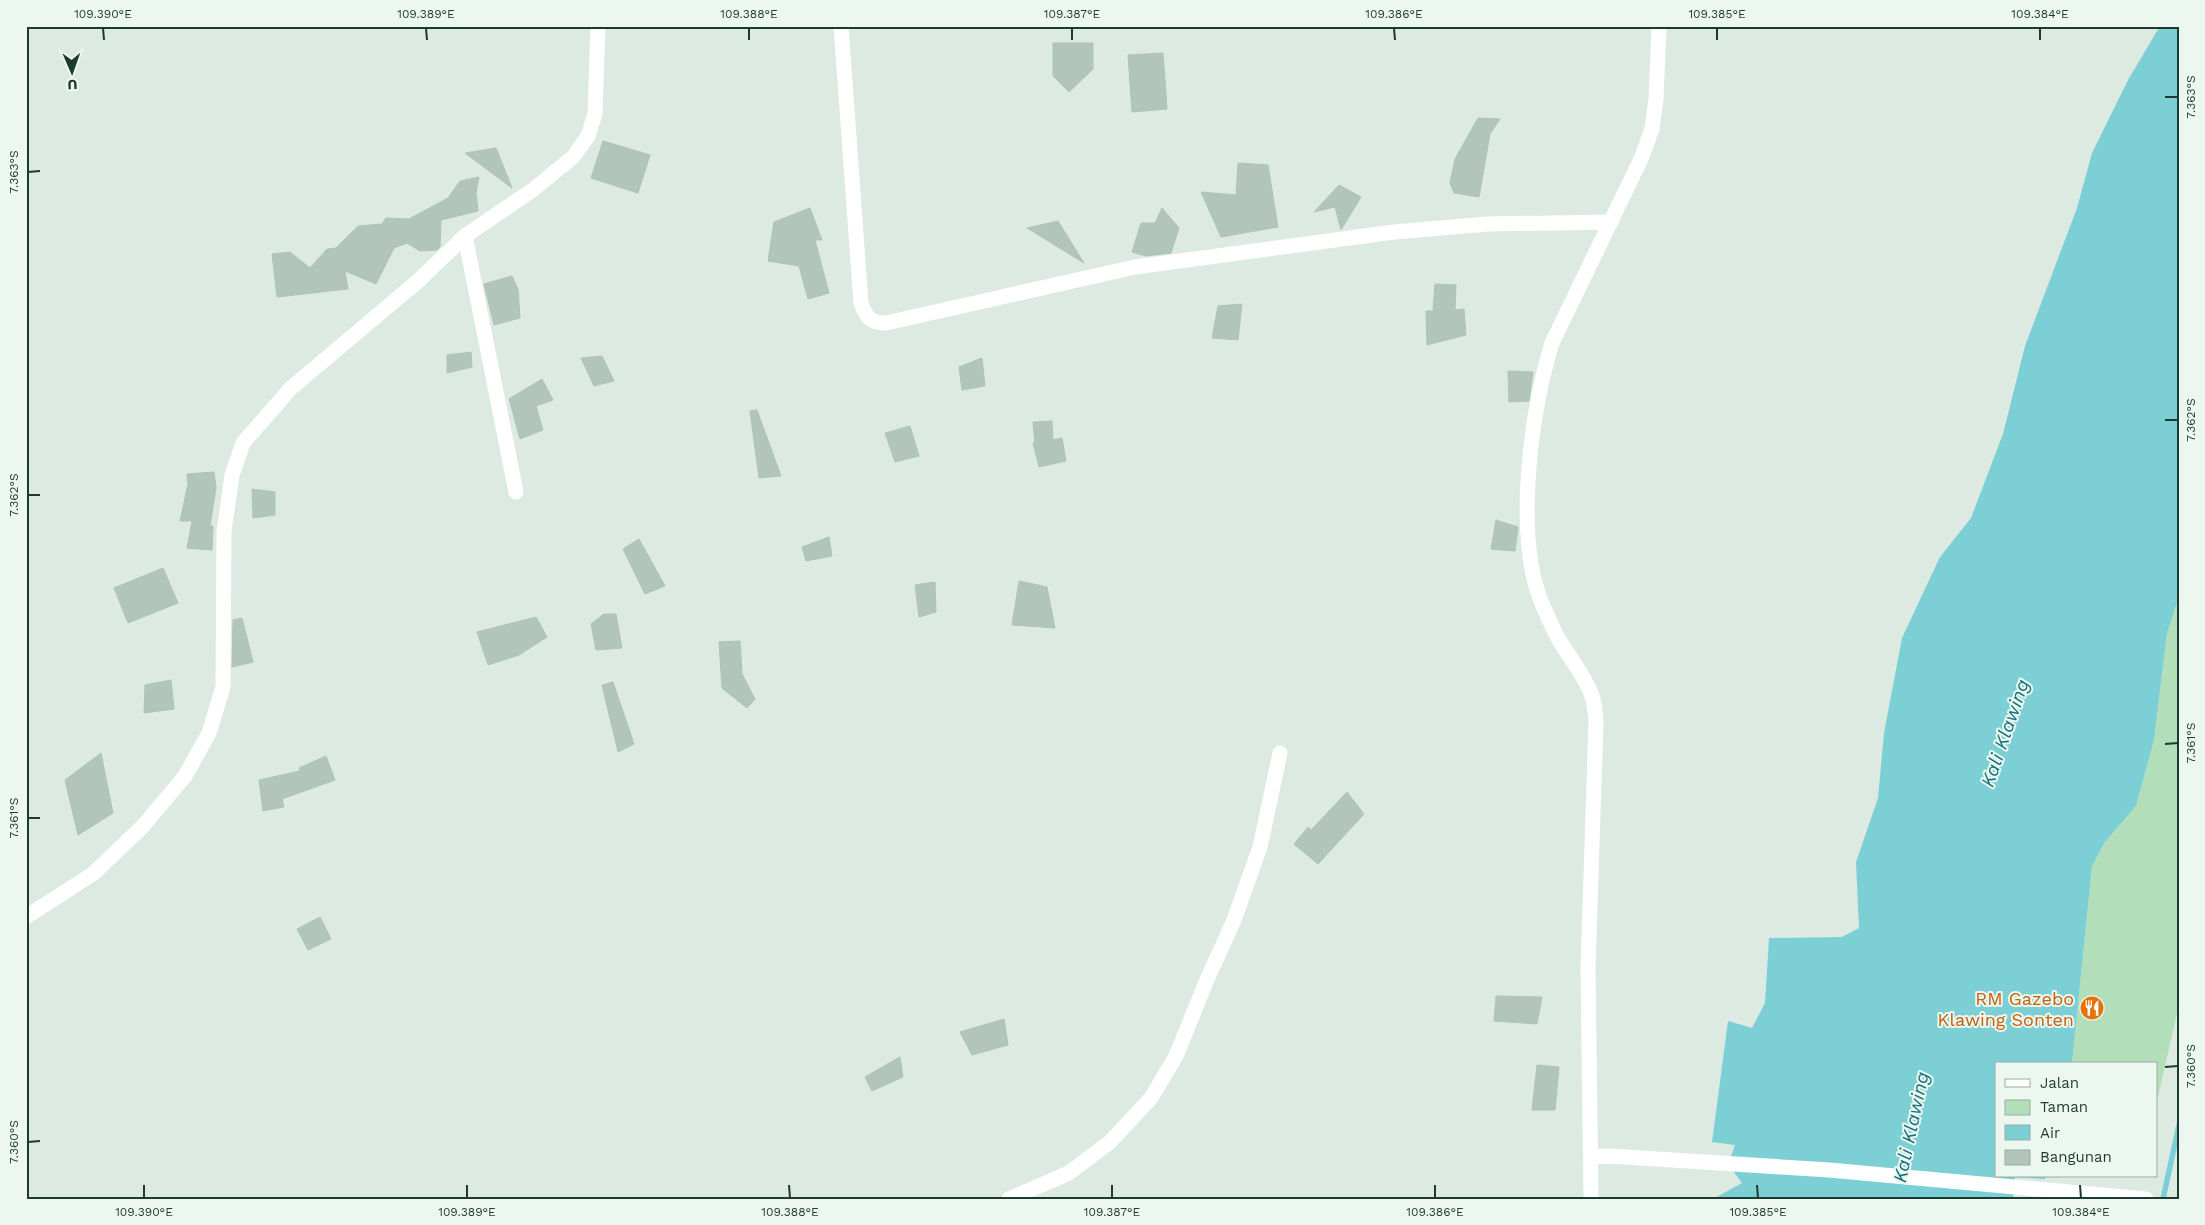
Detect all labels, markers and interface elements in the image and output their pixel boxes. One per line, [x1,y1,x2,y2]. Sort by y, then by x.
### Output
text: 109.390°E [74,7,132,21]
text: 109.389°E [397,7,455,21]
text: 109.388°E [720,7,778,21]
text: 109.387°E [1044,7,1101,21]
text: 109.386°E [1365,7,1423,21]
text: 109.385°E [1688,7,1746,21]
text: 109.384°E [2011,7,2069,21]
north arrow [48,48,98,98]
text: 7.363°S [2184,75,2198,119]
text: U [67,77,78,93]
text: 7.363°S [7,150,21,194]
text: 7.362°S [2184,398,2198,442]
text: 7.362°S [7,473,21,517]
water label: Kali Klawing [1976,676,2034,790]
text: 7.361°S [2184,723,2198,763]
text: 7.361°S [7,798,21,838]
place label: RM Gazebo Klawing Sonten [1938,988,2074,1030]
restaurant icon: RM Gazebo Klawing Sonten [2079,995,2105,1021]
text: 7.360°S [2184,1044,2198,1088]
legend [1995,1062,2158,1178]
water label: Kali Klawing [1888,1069,1934,1184]
text: Jalan [2040,1074,2079,1092]
text: Taman [2040,1098,2088,1116]
text: 7.360°S [7,1120,21,1164]
text: Air [2040,1124,2060,1142]
text: Bangunan [2040,1148,2112,1166]
text: 109.390°E [115,1205,173,1219]
text: 109.389°E [438,1205,496,1219]
text: 109.388°E [761,1205,819,1219]
text: 109.387°E [1084,1205,1141,1219]
text: 109.386°E [1406,1205,1464,1219]
text: 109.385°E [1729,1205,1787,1219]
text: 109.384°E [2052,1205,2110,1219]

